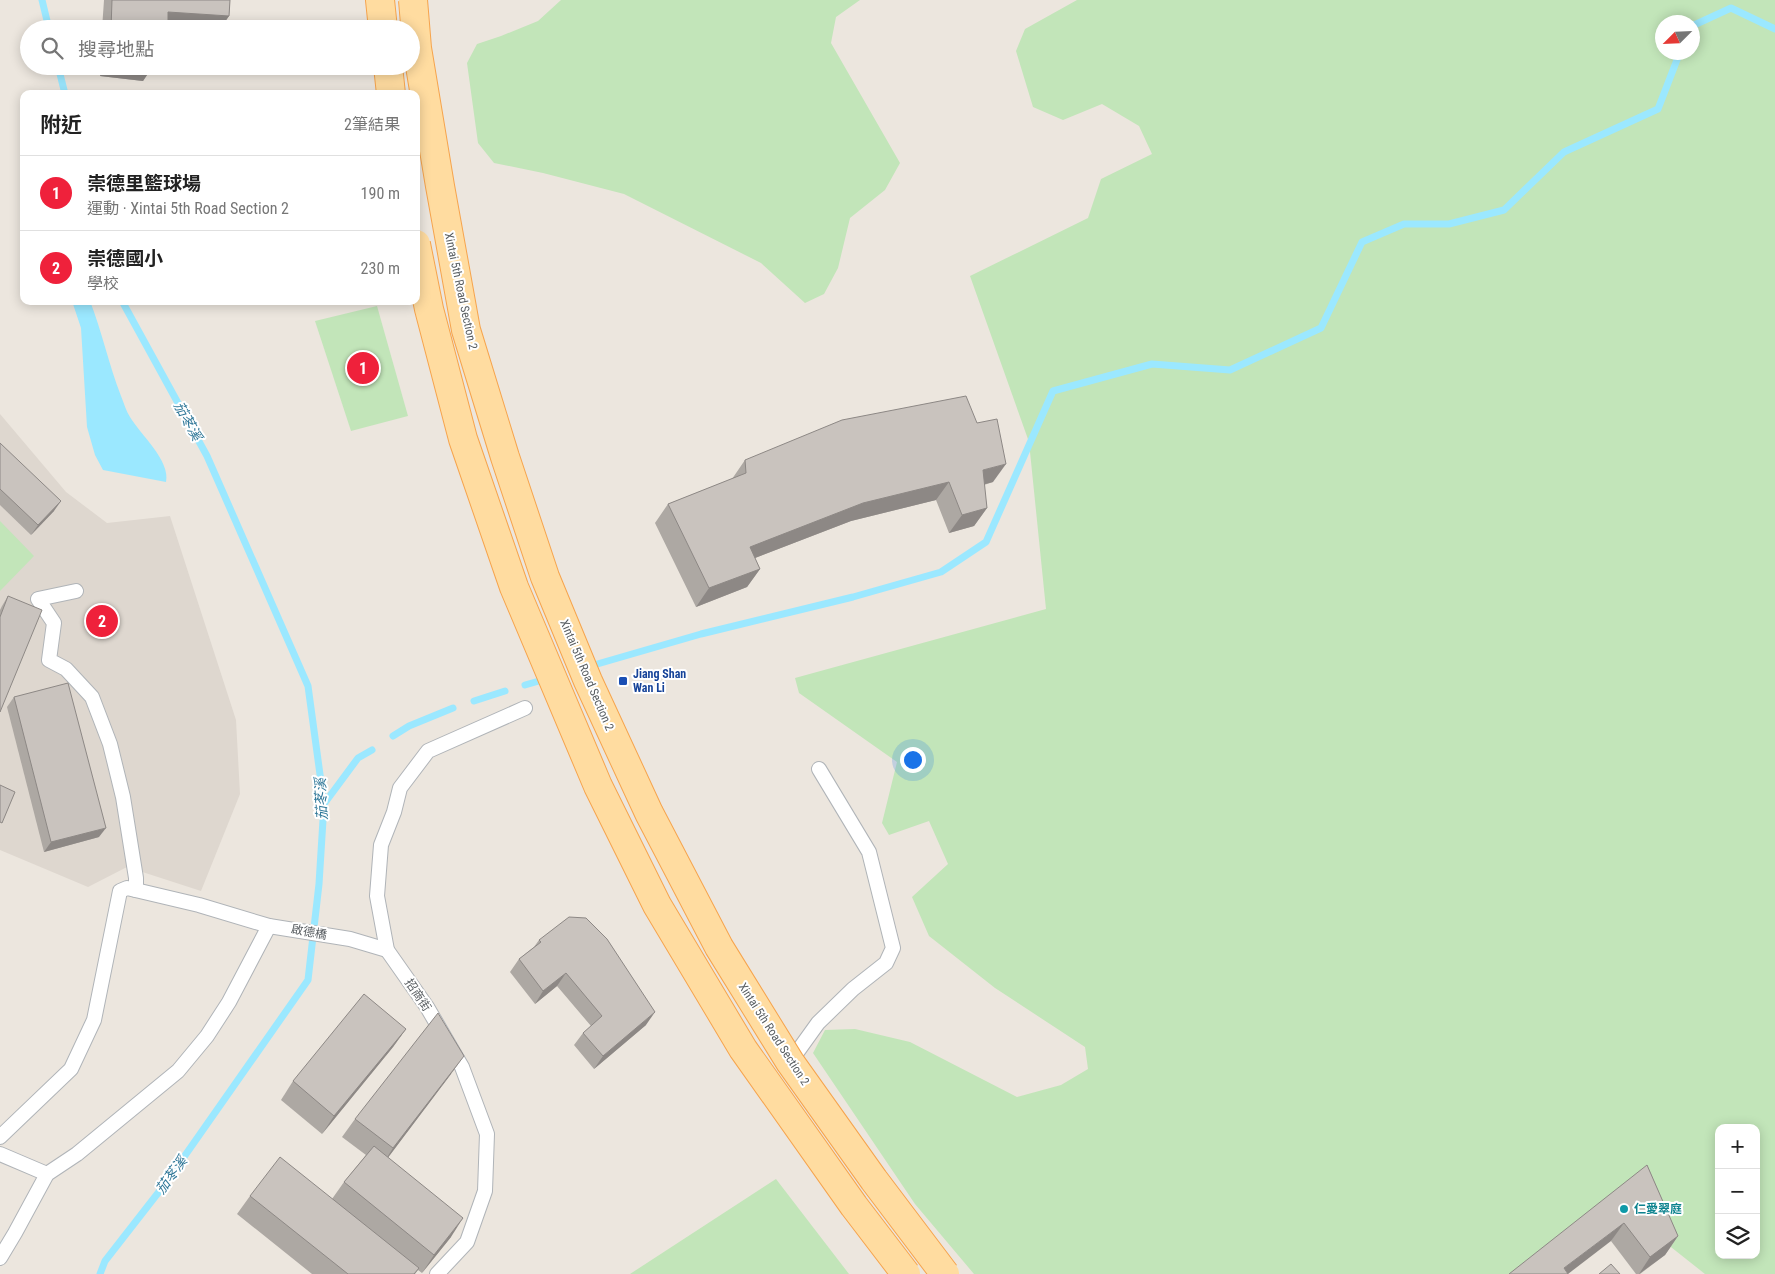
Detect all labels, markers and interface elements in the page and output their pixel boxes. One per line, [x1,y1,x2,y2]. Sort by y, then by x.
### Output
north arrow [1655,15,1700,60]
search box [20,20,420,75]
icon: search [38,34,66,62]
text: 搜尋地點 [78,38,154,61]
text: 附近 [40,113,82,137]
text: 2筆結果 [344,115,400,134]
text: 崇德里籃球場 [87,172,201,195]
text: 1 [52,184,60,203]
text: 190 m [361,184,400,203]
text: 運動 · Xintai 5th Road Section 2 [87,199,289,218]
street label: Xintai 5th Road Section 2 [442,231,480,351]
text: 崇德國小 [87,247,163,270]
text: 2 [52,259,60,278]
text: 230 m [361,259,400,278]
text: 學校 [87,274,119,293]
pin: 1 [347,349,379,387]
water label: 茄苳溪 [171,399,206,445]
pin: 2 [86,602,118,640]
street label: Xintai 5th Road Section 2 [557,617,617,733]
place label: Jiang Shan Wan Li [633,667,686,695]
marker: Jiang Shan Wan Li [617,675,629,687]
your location [900,747,926,773]
water label: 茄苳溪 [312,776,330,820]
street label: 啟德橋 [290,922,328,942]
street label: 招商街 [402,976,434,1014]
street label: Xintai 5th Road Section 2 [736,980,812,1088]
map controls [1715,1124,1760,1259]
button: + [1715,1124,1760,1169]
water label: 茄苳溪 [152,1152,191,1197]
button: − [1715,1169,1760,1214]
place label: 仁愛翠庭 [1634,1202,1682,1216]
marker: 仁愛翠庭 [1618,1203,1630,1215]
button: layers [1715,1214,1760,1259]

